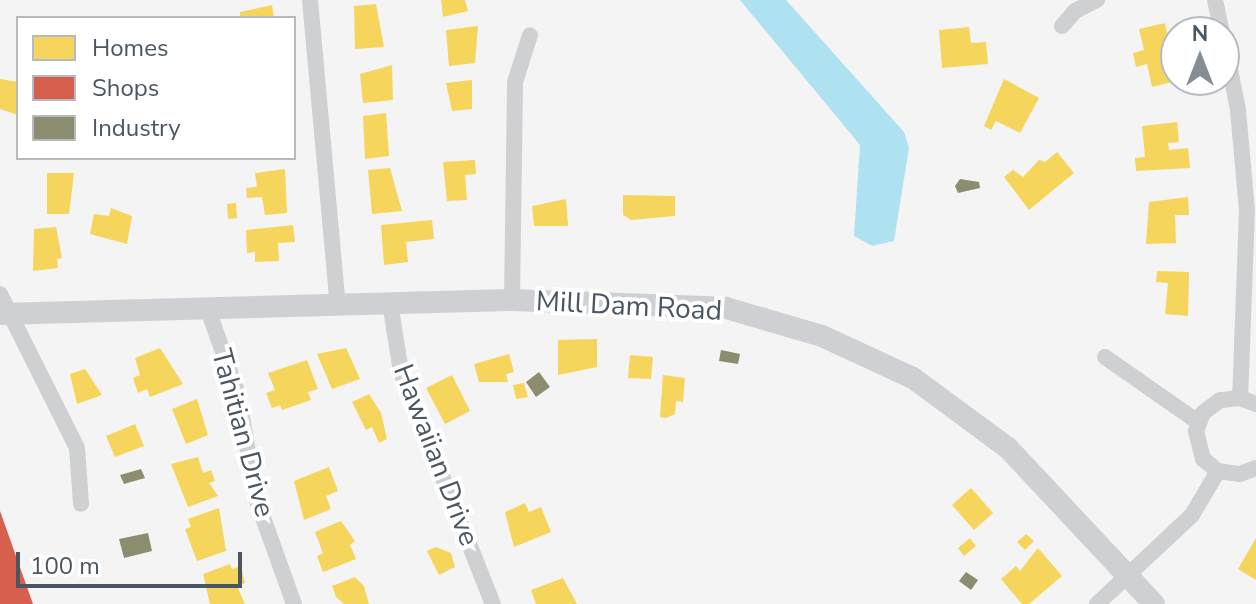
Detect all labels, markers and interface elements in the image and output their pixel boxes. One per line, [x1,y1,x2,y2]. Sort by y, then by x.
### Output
legend [16,16,296,160]
north arrow [1160,16,1240,96]
text: N [1192,19,1208,49]
text: Homes [92,32,168,64]
text: Shops [92,72,159,104]
text: Industry [92,112,181,144]
street label: Mill Dam Road [535,284,723,328]
street label: Tahitian Drive [204,345,282,521]
street label: Hawaiian Drive [386,360,486,550]
scale bar [20,536,246,586]
text: 100 m [30,550,100,582]

